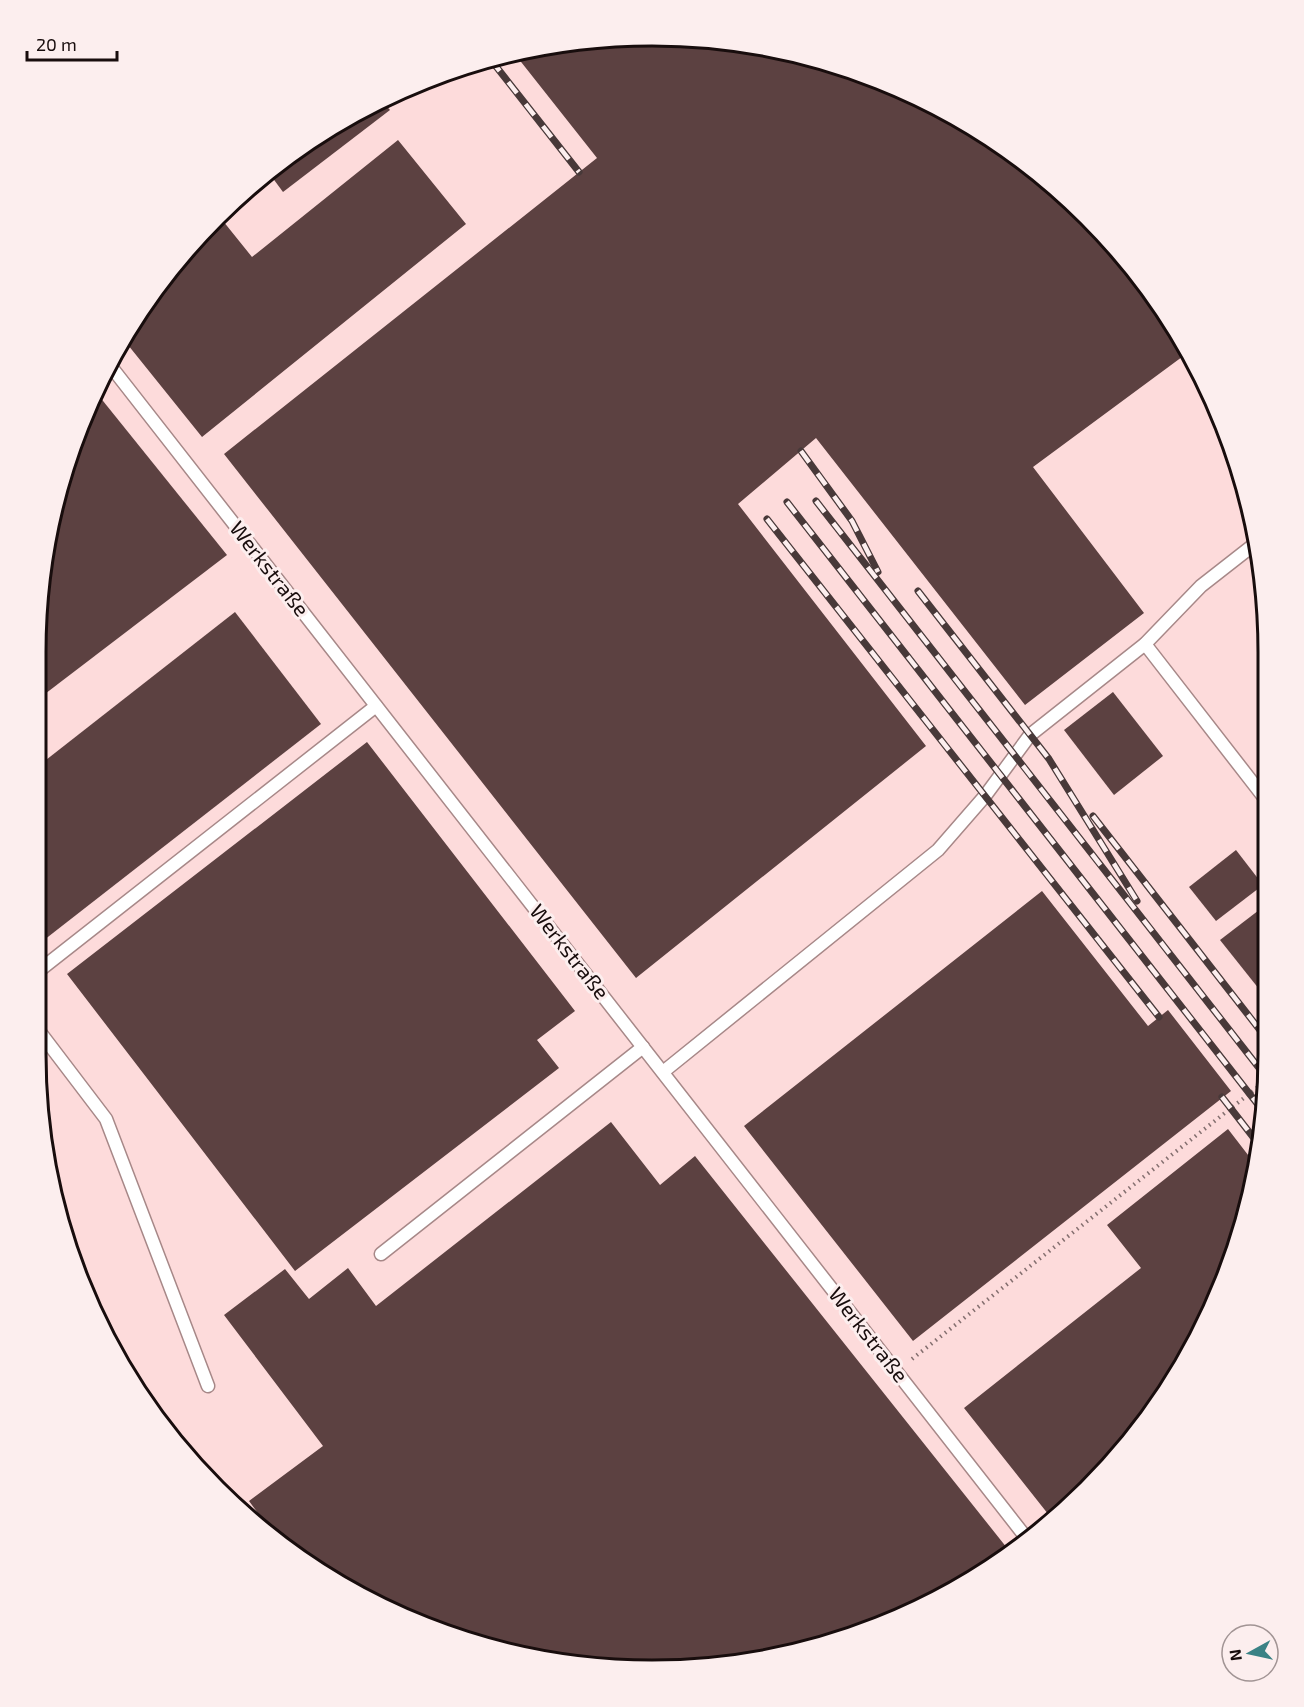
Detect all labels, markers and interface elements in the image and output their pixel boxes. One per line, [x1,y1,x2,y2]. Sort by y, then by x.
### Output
scale bar [27,24,117,62]
text: 20 m [36,33,77,55]
street label: Werkstraße [225,515,315,621]
street label: Werkstraße [525,898,615,1004]
street label: Werkstraße [824,1281,914,1387]
north arrow [1220,1623,1280,1683]
text: N [1224,1648,1245,1662]

